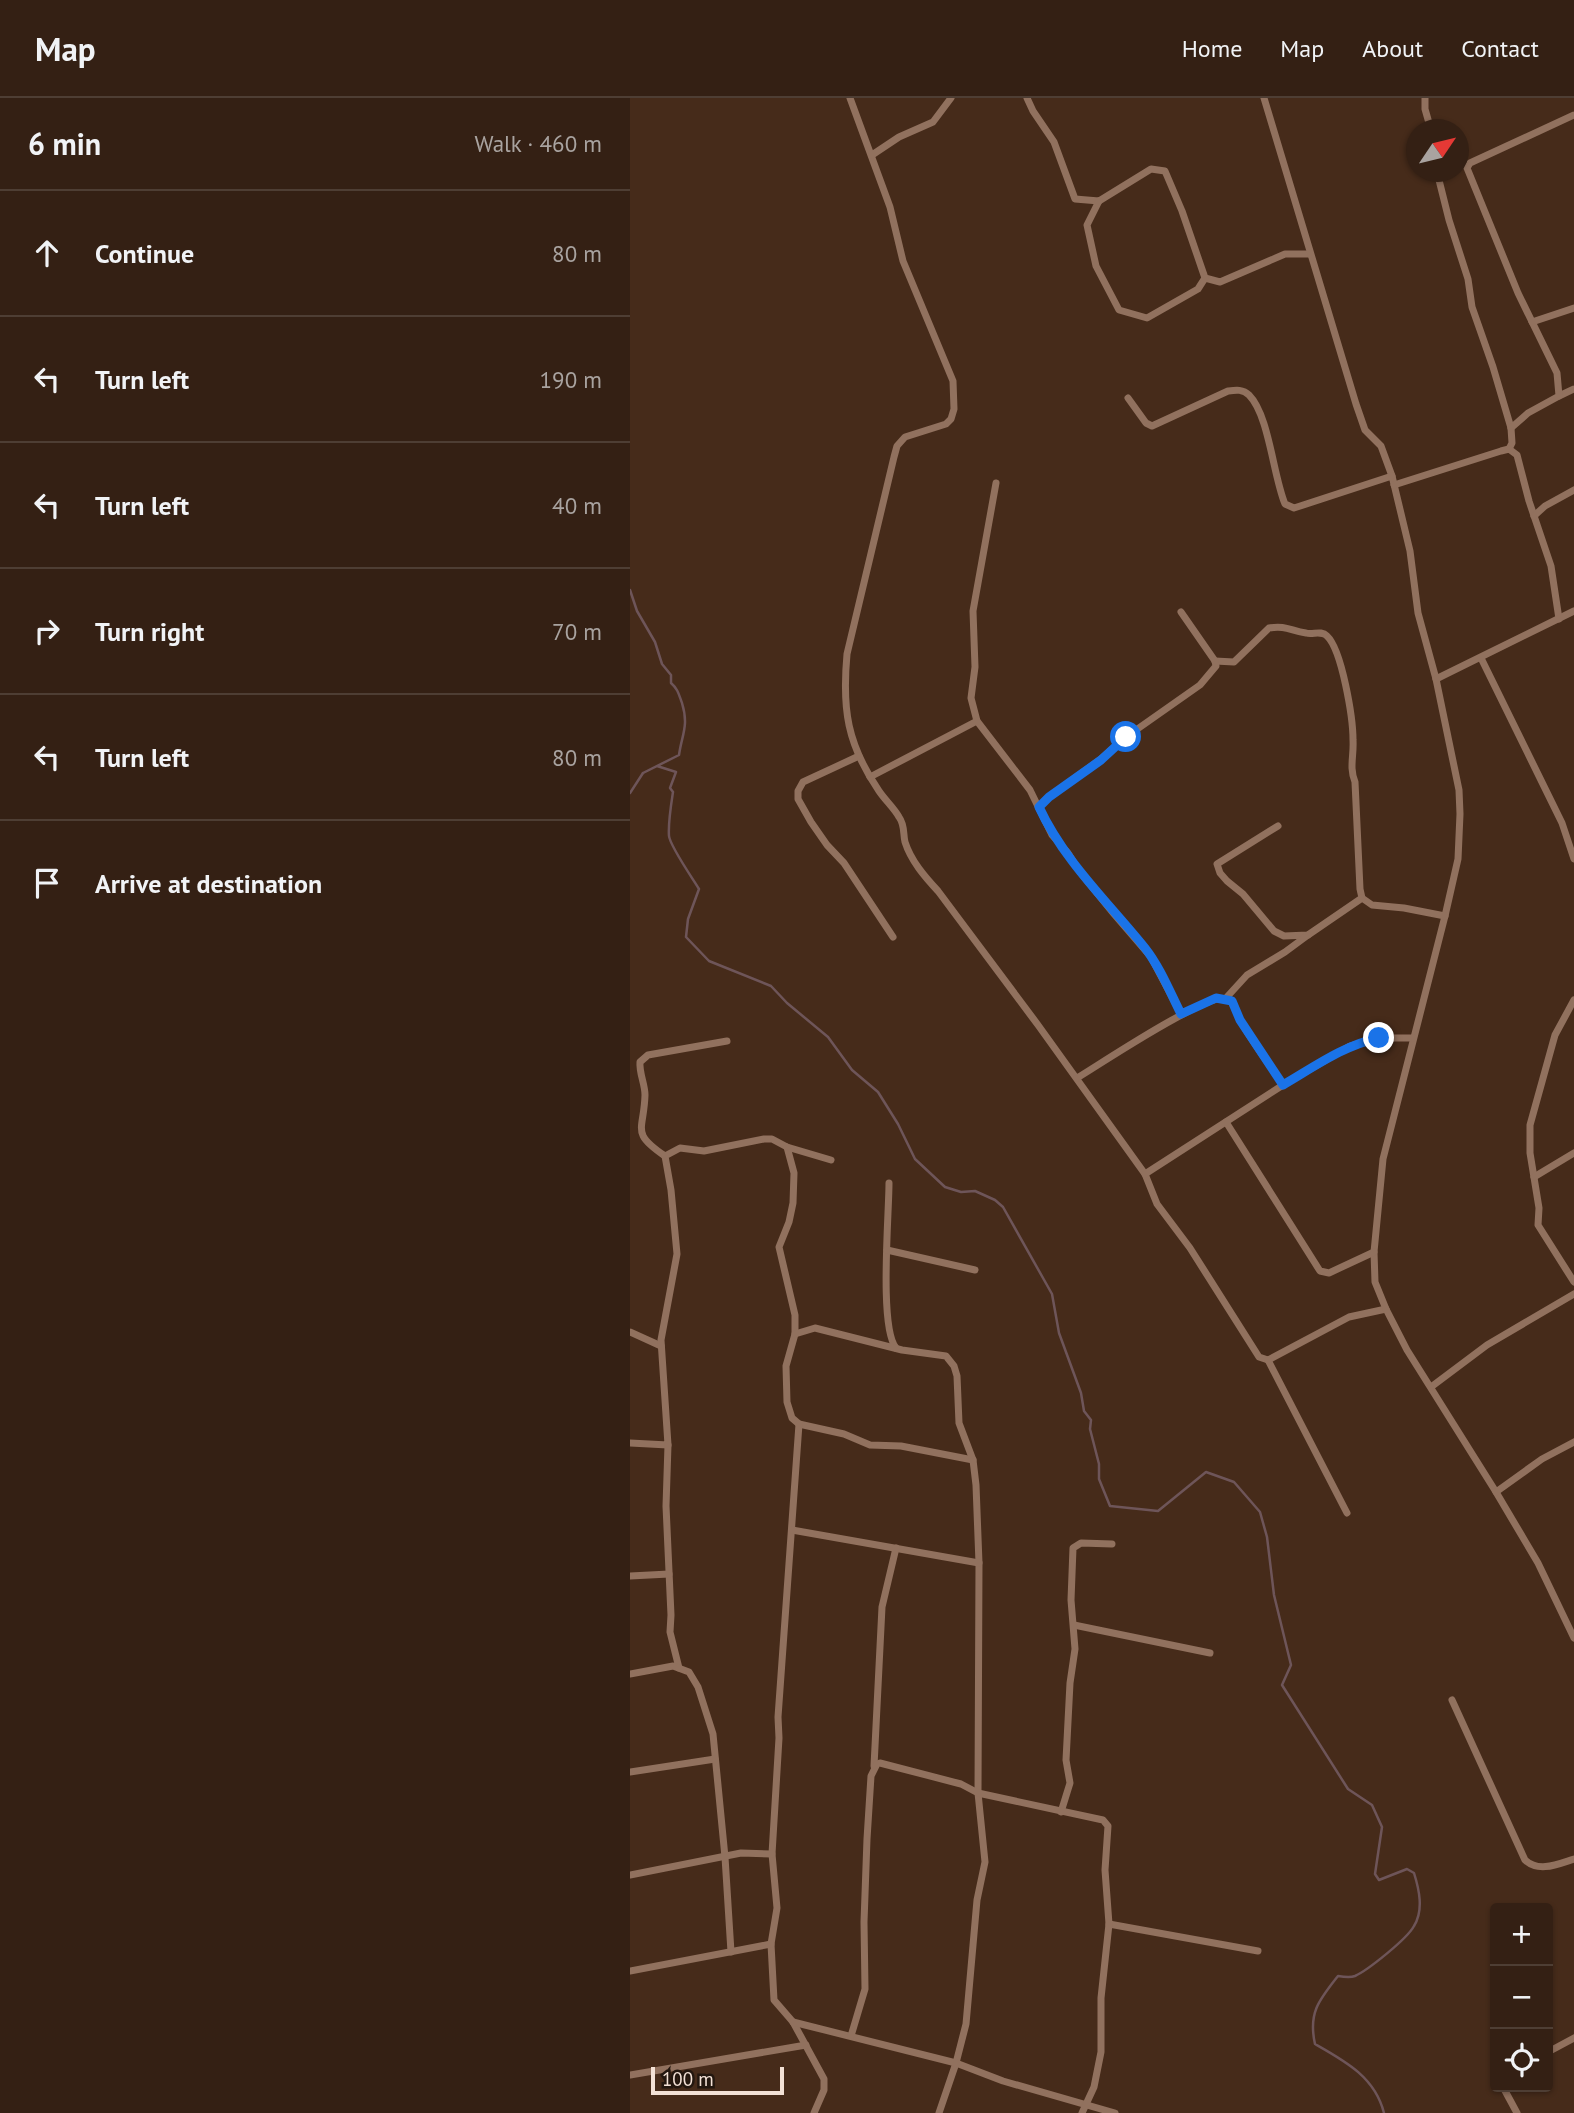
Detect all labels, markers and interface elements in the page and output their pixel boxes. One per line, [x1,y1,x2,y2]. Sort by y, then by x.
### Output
text: Map [35,27,96,70]
text: Home [1182,33,1242,64]
text: Map [1280,33,1324,64]
text: About [1362,33,1423,64]
text: Contact [1461,33,1539,64]
north arrow [1406,119,1469,182]
text: 6 min [28,124,101,163]
text: Walk · 460 m [475,129,602,158]
icon: ahead [28,234,66,272]
text: Continue [95,237,194,270]
text: 80 m [552,239,602,268]
icon: left [28,360,66,398]
text: Turn left [95,363,189,396]
text: 190 m [540,365,602,394]
icon: left [28,486,66,524]
text: Turn left [95,489,189,522]
text: 40 m [552,491,602,520]
icon: right [28,612,66,650]
text: Turn right [95,615,204,648]
text: 70 m [552,617,602,646]
route start [1110,721,1141,752]
icon: left [28,738,66,776]
text: Turn left [95,741,189,774]
text: 80 m [552,743,602,772]
icon: arrive [28,864,66,902]
text: Arrive at destination [95,867,322,900]
route end [1363,1022,1394,1053]
map controls [1490,1903,1553,2092]
button: + [1490,1903,1553,1966]
button: − [1490,1966,1553,2029]
button: locate [1490,2029,1553,2092]
scale bar [651,2064,784,2096]
text: 100 m [662,2067,714,2091]

